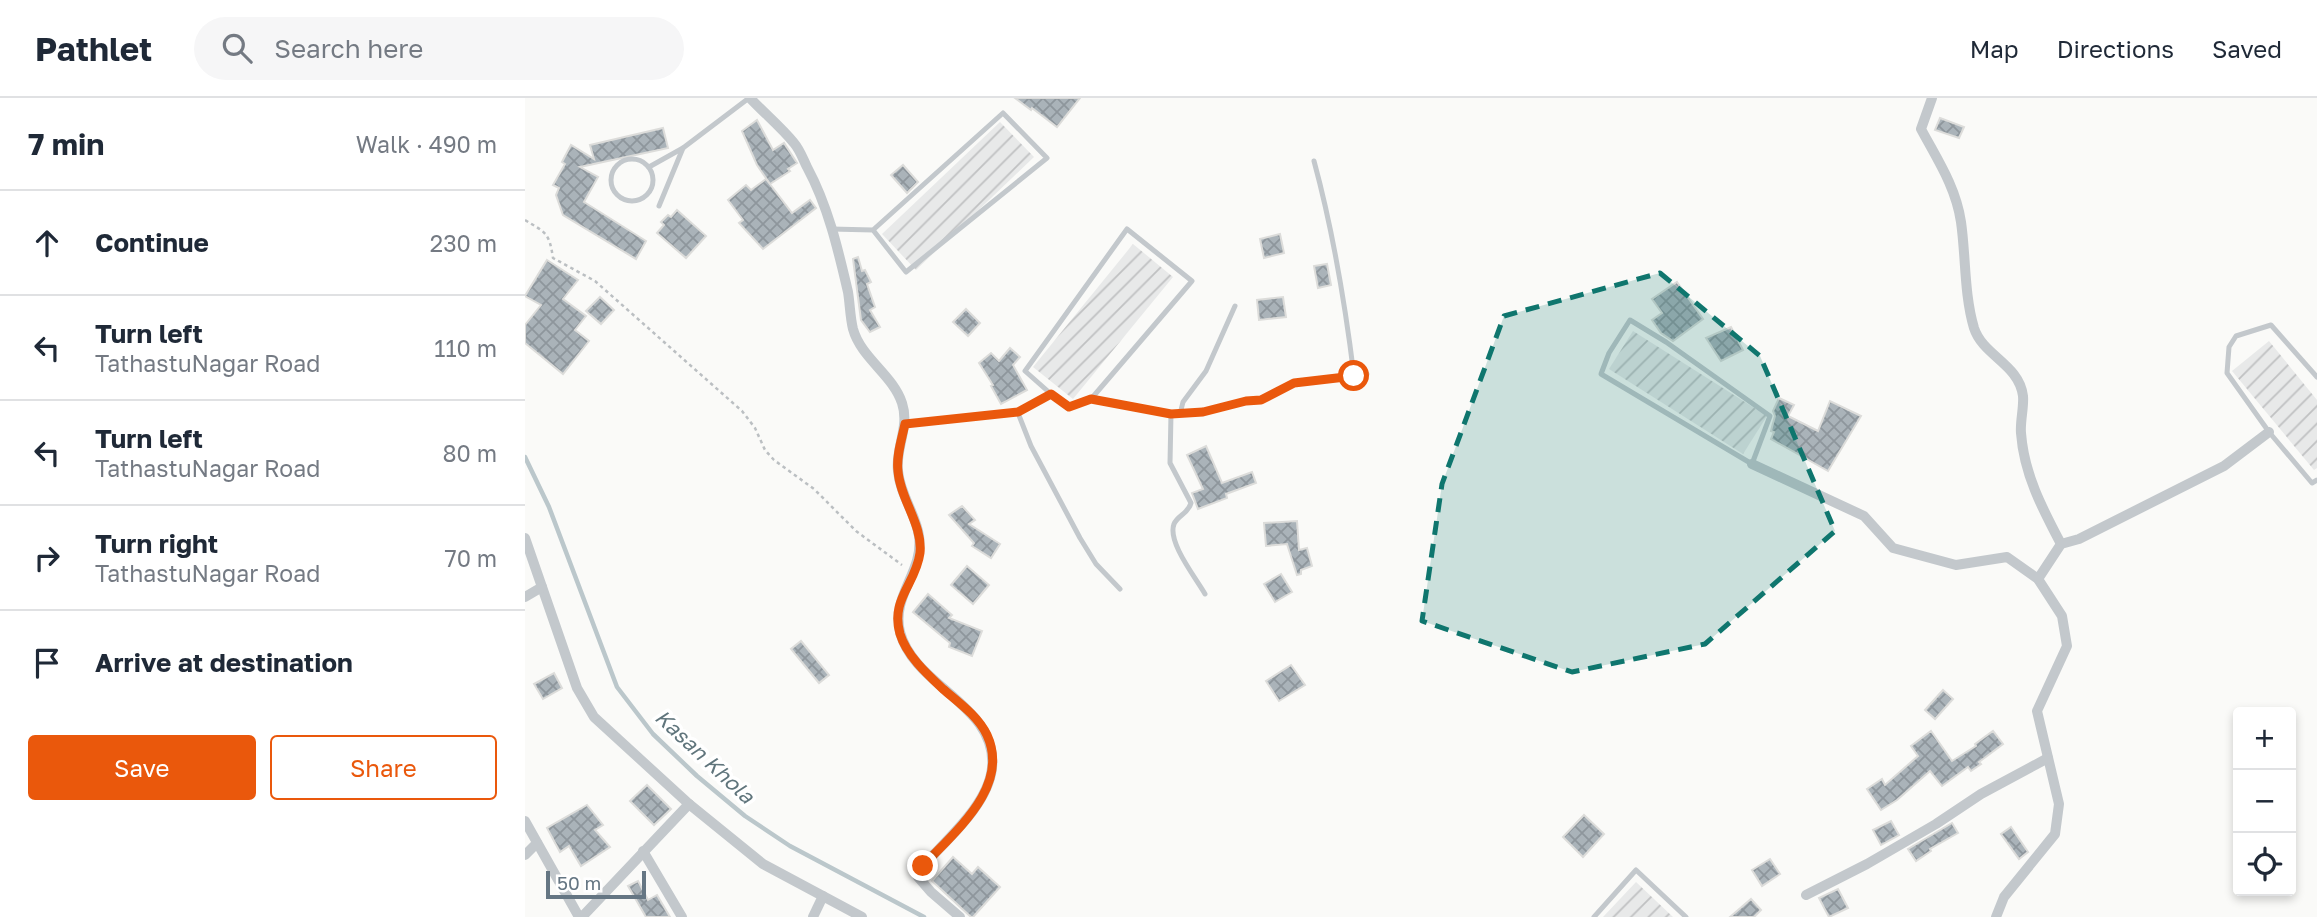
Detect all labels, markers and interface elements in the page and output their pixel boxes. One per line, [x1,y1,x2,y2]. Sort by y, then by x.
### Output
search box [194,17,684,80]
text: Pathlet [35,29,152,68]
icon: search [218,29,256,67]
text: Search here [274,33,423,64]
text: Map [1970,34,2019,63]
text: Directions [2057,34,2174,63]
text: Saved [2212,34,2282,63]
text: 7 min [28,126,104,162]
text: Walk · 490 m [356,130,497,158]
icon: ahead [28,224,66,262]
text: Continue [95,227,209,258]
text: 230 m [430,229,497,257]
text: Turn left [95,318,203,349]
icon: left [28,329,66,367]
text: 110 m [434,334,497,362]
text: TathastuNagar Road [95,349,320,377]
route start [1338,360,1369,391]
text: Turn left [95,423,203,454]
icon: left [28,434,66,472]
text: 80 m [443,439,497,467]
text: TathastuNagar Road [95,454,320,482]
text: Turn right [95,528,218,559]
icon: right [28,539,66,577]
text: 70 m [444,544,497,572]
text: TathastuNagar Road [95,559,320,587]
icon: arrive [28,644,66,682]
text: Arrive at destination [95,647,353,678]
water label: Kasan Khola [650,704,761,809]
map controls [2233,707,2296,896]
button: + [2233,707,2296,770]
button: Save [28,735,256,800]
button: Share [270,735,497,800]
button: − [2233,770,2296,833]
button: locate [2233,833,2296,896]
route end [907,850,938,881]
scale bar [546,868,646,900]
text: 50 m [557,871,601,894]

